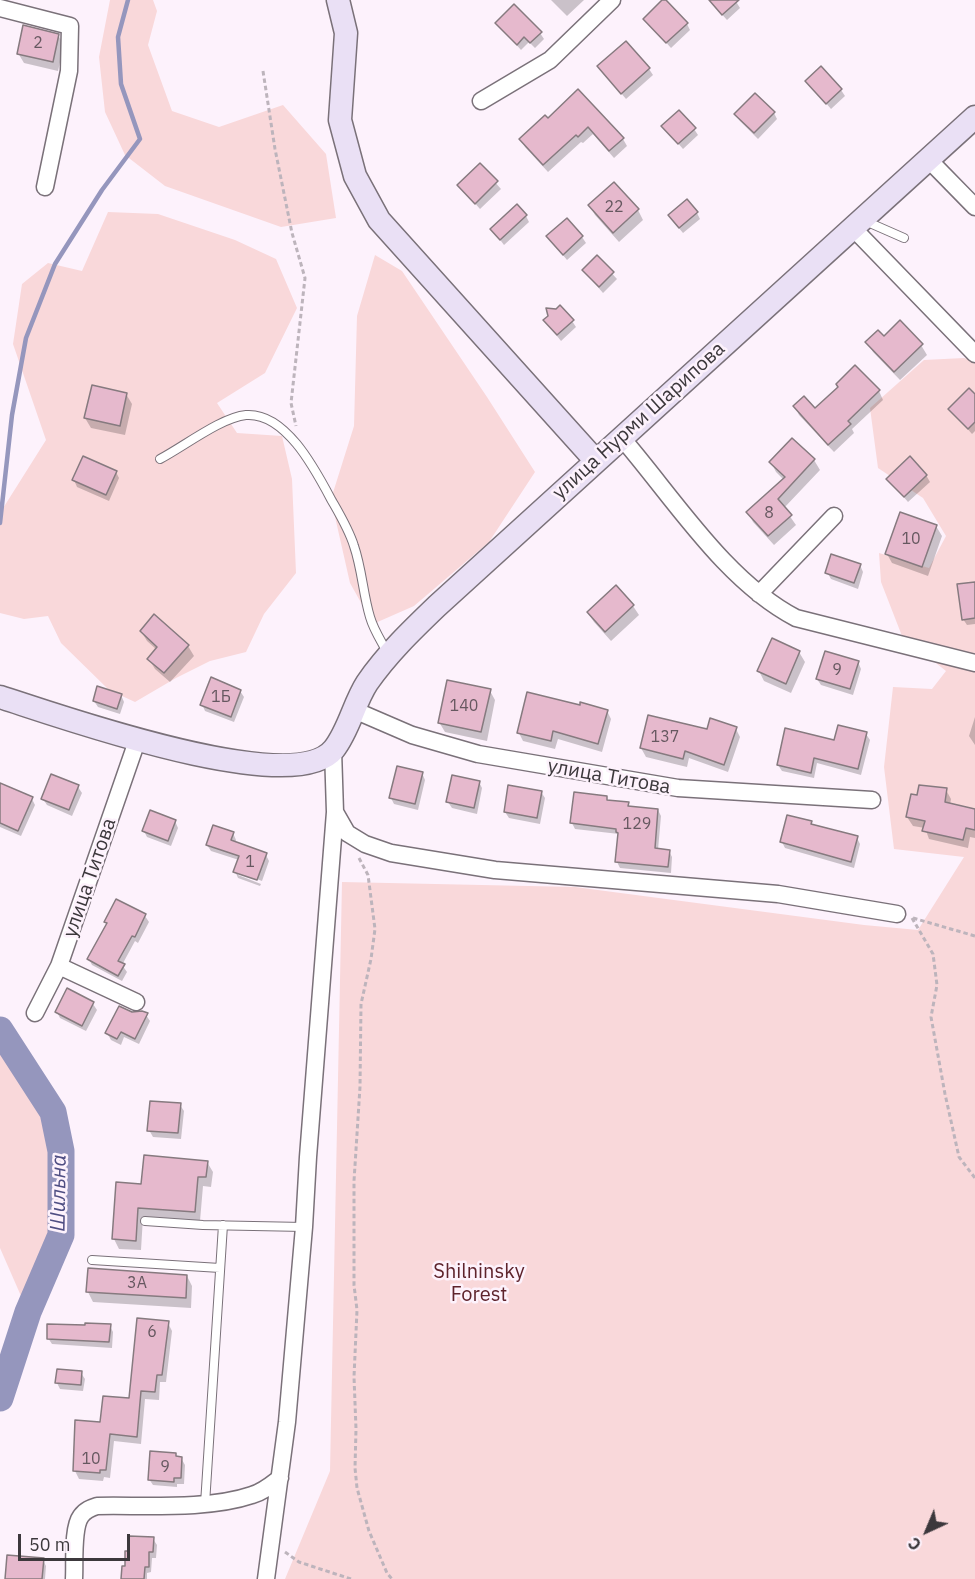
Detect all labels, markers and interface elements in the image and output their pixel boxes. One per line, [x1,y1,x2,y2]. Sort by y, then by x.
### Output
house number: 2 [33,33,43,53]
house number: 22 [604,197,624,217]
street label: улица Нурми Шарипова [548,337,730,505]
house number: 8 [764,503,774,523]
house number: 10 [901,529,921,549]
house number: 9 [832,660,842,680]
house number: 1Б [211,687,231,707]
house number: 140 [450,696,478,716]
house number: 137 [651,727,679,747]
street label: улица Титова [546,754,672,800]
house number: 129 [623,814,651,834]
street label: улица Титова [58,815,122,941]
house number: 1 [245,852,255,872]
water label: Шильна [46,1154,72,1232]
park label: Shilninsky Forest [433,1260,525,1307]
house number: 3А [127,1273,147,1293]
house number: 6 [147,1322,157,1342]
house number: 10 [81,1449,101,1469]
house number: 9 [160,1457,170,1477]
north arrow [897,1501,957,1561]
scale bar [21,1522,134,1560]
text: 50 m [29,1533,71,1556]
text: С [904,1533,925,1555]

